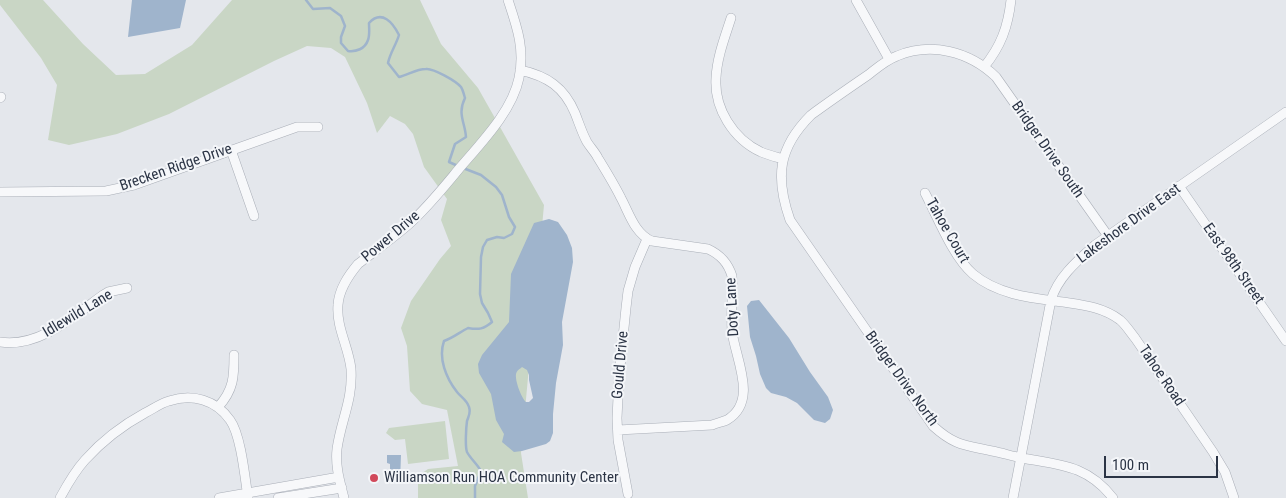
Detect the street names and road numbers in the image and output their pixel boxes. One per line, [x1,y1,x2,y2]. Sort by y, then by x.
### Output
street label: Bridger Drive South [1007,98,1087,202]
street label: Brecken Ridge Drive [117,140,235,196]
street label: Lakeshore Drive East [1074,180,1184,268]
street label: Tahoe Court [921,195,973,267]
street label: Power Drive [358,207,424,267]
street label: East 98th Street [1199,220,1267,308]
street label: Doty Lane [722,277,744,337]
street label: Idlewild Lane [40,286,116,342]
street label: Bridger Drive North [861,328,941,430]
street label: Gould Drive [609,330,633,400]
street label: Tahoe Road [1134,342,1188,410]

